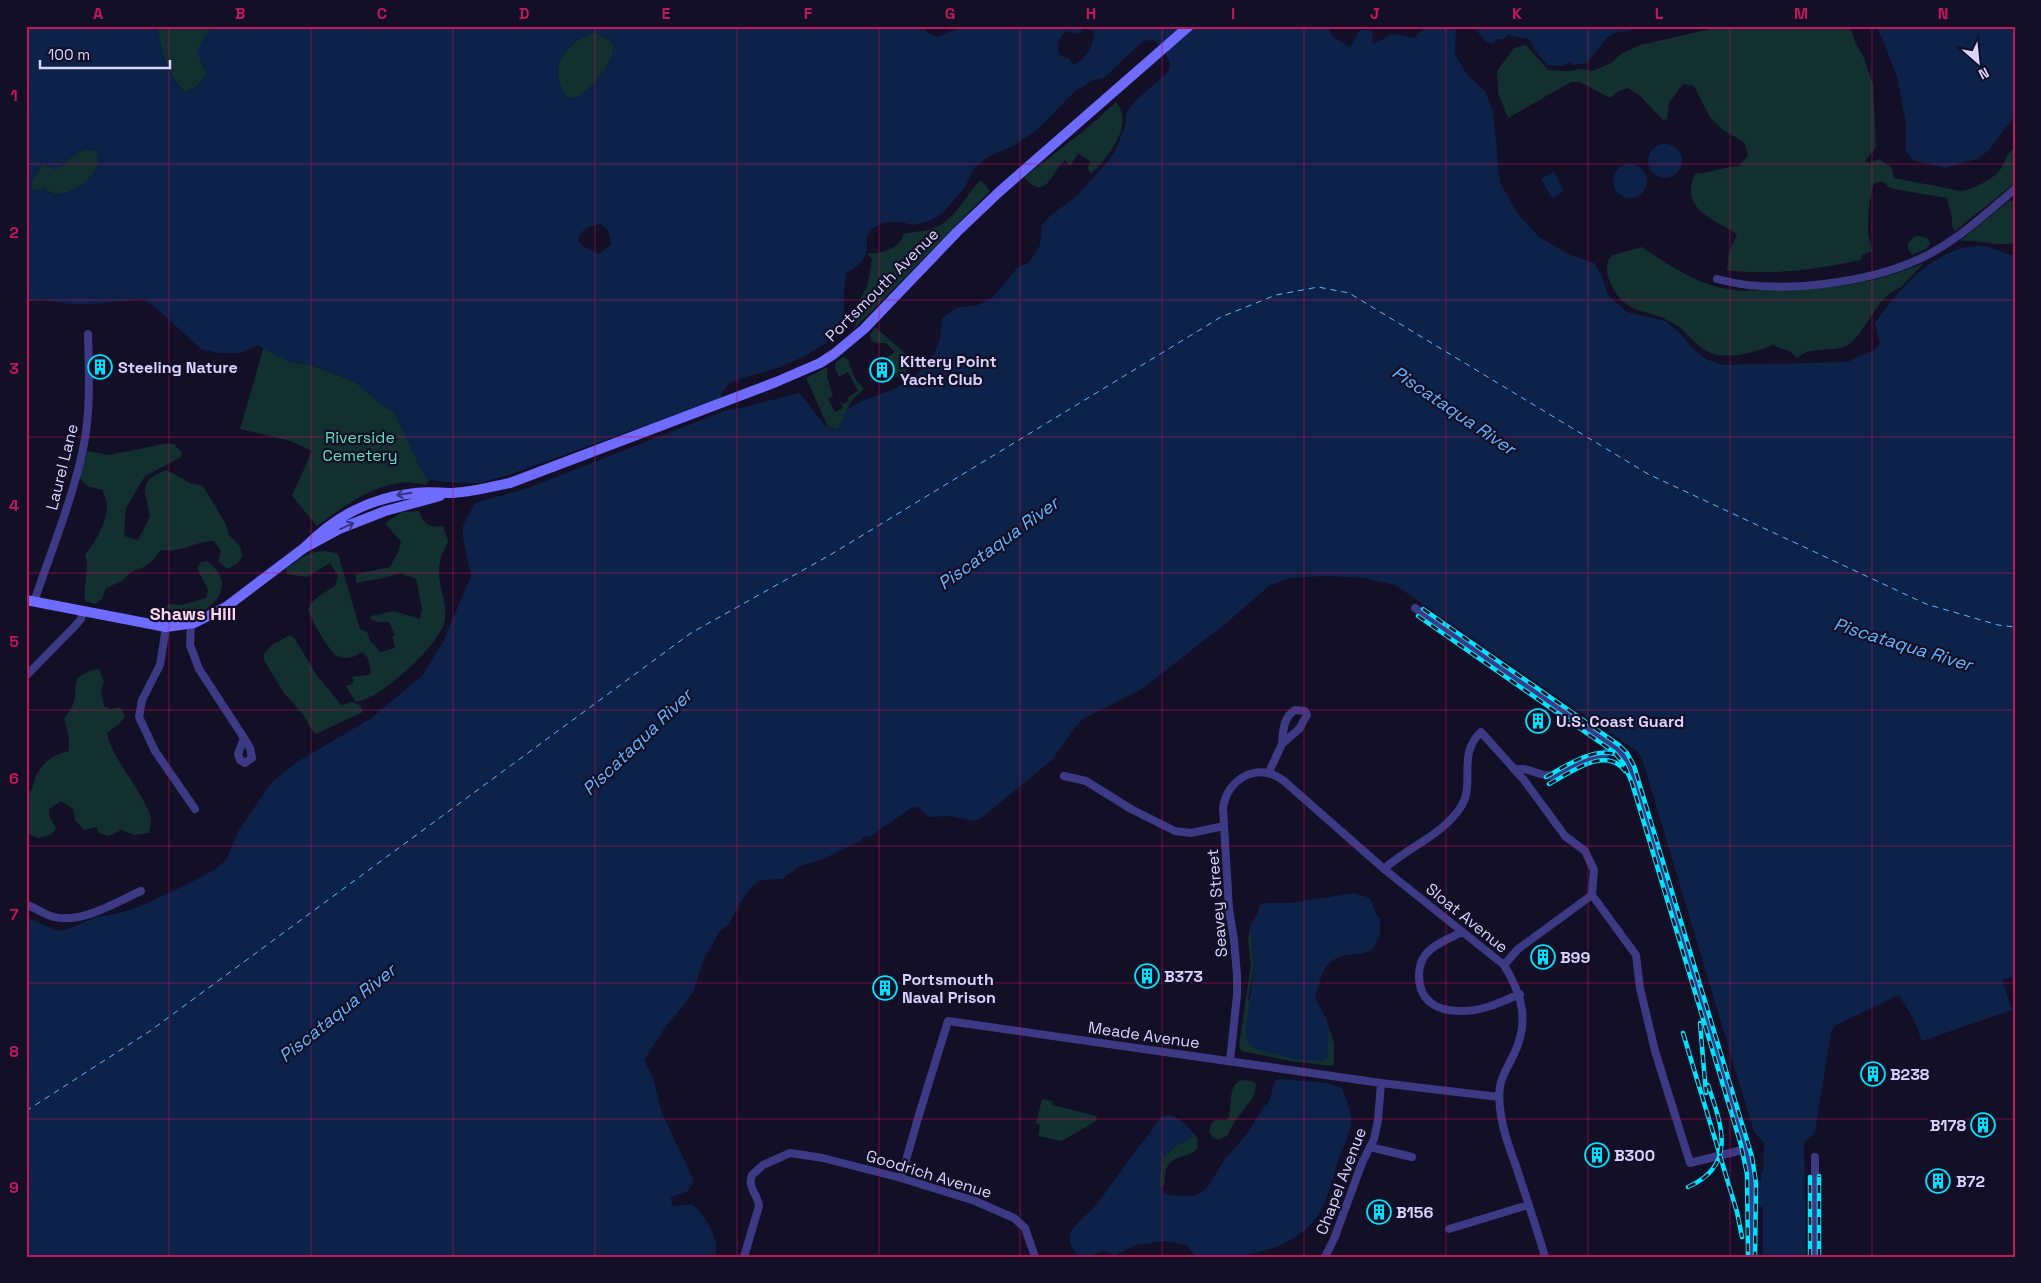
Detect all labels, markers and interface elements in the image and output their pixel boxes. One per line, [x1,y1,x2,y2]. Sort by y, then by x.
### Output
text: A [93,3,103,24]
text: B [235,3,245,24]
text: C [377,3,387,24]
text: D [519,3,529,24]
text: E [662,3,671,24]
text: F [804,3,813,24]
text: G [945,3,955,24]
text: H [1086,3,1096,24]
text: I [1231,3,1235,24]
text: J [1370,3,1380,24]
text: K [1512,3,1522,24]
text: L [1655,3,1664,24]
text: M [1794,3,1808,24]
text: N [1938,3,1948,24]
scale bar [40,38,170,70]
north arrow [1954,38,2004,88]
text: 100 m [48,45,90,64]
text: N [1976,63,1992,84]
text: 1 [10,85,18,106]
text: 2 [9,222,19,243]
street label: Portsmouth Avenue [821,224,943,346]
place label: Kittery Point Yacht Club [900,351,997,390]
building icon: Steeling Nature [87,354,113,380]
place label: Steeling Nature [118,357,238,378]
building icon: Kittery Point Yacht Club [869,357,895,383]
text: 3 [9,358,19,379]
water label: Piscataqua River [1388,360,1522,461]
street label: Laurel Lane [41,422,83,512]
park label: Riverside Cemetery [322,427,398,466]
one-way arrow [397,490,413,500]
water label: Piscataqua River [933,490,1065,595]
text: 4 [9,495,19,516]
one-way arrow [339,521,354,530]
district label: Shaws Hill [150,602,236,625]
water label: Piscataqua River [1831,612,1977,677]
text: 5 [9,631,19,652]
water label: Piscataqua River [577,682,698,800]
building icon: U.S. Coast Guard [1525,708,1551,734]
place label: U.S. Coast Guard [1556,711,1684,732]
text: 6 [9,768,19,789]
street label: Seavey Street [1202,848,1232,958]
street label: Sloat Avenue [1422,878,1512,958]
text: 7 [10,904,19,925]
building icon: B99 [1530,944,1556,970]
place label: B99 [1560,947,1591,968]
water label: Piscataqua River [274,957,402,1067]
building icon: B373 [1134,963,1160,989]
place label: B373 [1164,966,1203,987]
place label: Portsmouth Naval Prison [902,969,996,1008]
building icon: Portsmouth Naval Prison [872,975,898,1001]
street label: Meade Avenue [1087,1017,1201,1053]
text: 8 [9,1041,19,1062]
building icon: B238 [1860,1061,1886,1087]
place label: B238 [1890,1064,1930,1085]
building icon: B178 [1970,1112,1996,1138]
place label: B178 [1930,1115,1966,1136]
street label: Chapel Avenue [1311,1124,1371,1238]
building icon: B300 [1584,1142,1610,1168]
street label: Goodrich Avenue [864,1145,994,1203]
place label: B300 [1614,1145,1655,1166]
building icon: B72 [1925,1168,1951,1194]
place label: B72 [1956,1171,1985,1192]
text: 9 [9,1177,19,1198]
building icon: B156 [1366,1199,1392,1225]
place label: B156 [1396,1202,1433,1223]

